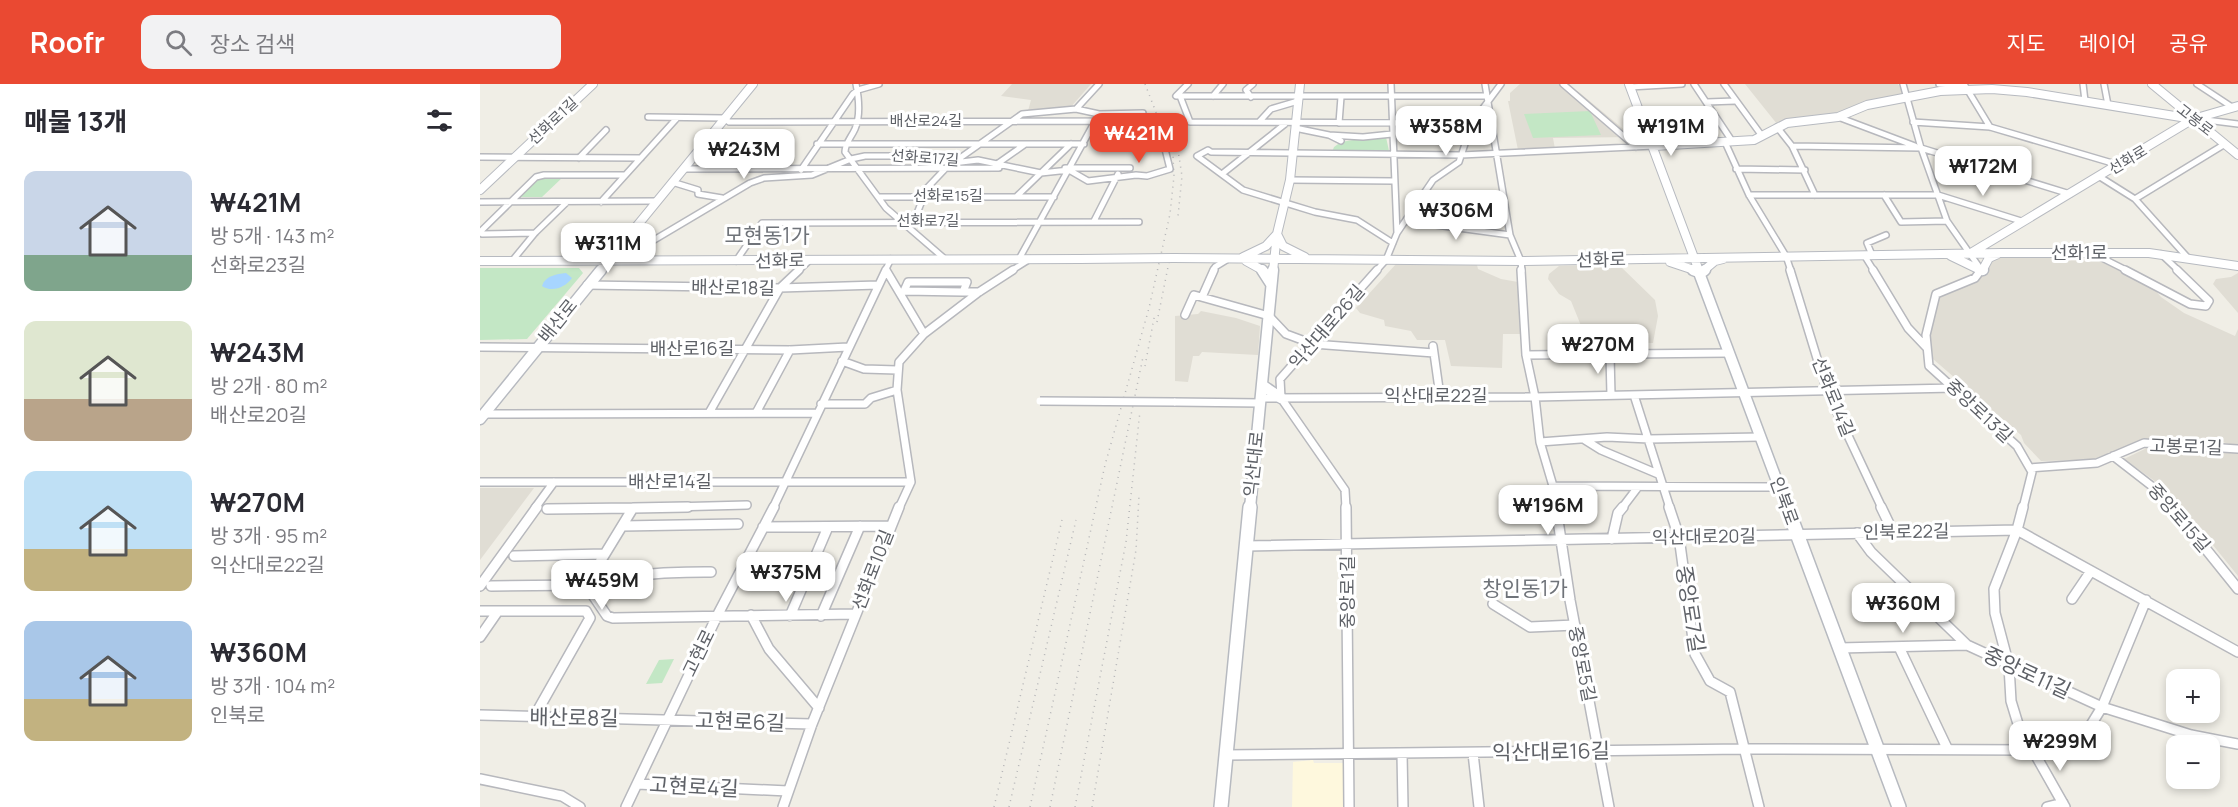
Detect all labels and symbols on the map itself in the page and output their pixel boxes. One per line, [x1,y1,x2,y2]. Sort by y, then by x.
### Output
street label: 선화로1길 [523,92,582,149]
street label: 고봉로 [2173,99,2218,141]
pin: ₩358M [1404,106,1488,157]
pin: ₩191M [1629,106,1713,157]
street label: 배산로24길 [890,110,962,131]
pin: ₩421M [1097,113,1181,164]
pin: ₩243M [702,129,786,180]
street label: 선화로 [2105,140,2151,179]
street label: 선화로17길 [890,145,960,170]
pin: ₩172M [1941,146,2025,197]
street label: 선화로15길 [913,185,983,206]
pin: ₩306M [1414,190,1498,241]
street label: 선화로7길 [897,210,959,231]
district label: 모현동1가 [724,221,810,249]
pin: ₩311M [566,223,650,274]
street label: 선화1로 [2051,240,2107,264]
street label: 선화로 [1576,247,1626,271]
street label: 선화로 [755,248,805,272]
street label: 배산로18길 [691,274,775,300]
street label: 익산대로26길 [1283,279,1369,374]
street label: 배산로 [532,294,582,347]
pin: ₩270M [1556,324,1640,375]
street label: 배산로16길 [650,336,734,360]
street label: 선화로14길 [1807,353,1861,440]
street label: 중앙로13길 [1941,373,2018,447]
street label: 익산대로22길 [1384,383,1488,407]
street label: 익산대로 [1238,430,1268,498]
street label: 고봉로1길 [2149,433,2223,459]
street label: 배산로14길 [628,469,712,493]
street label: 인북로 [1765,473,1805,528]
street label: 중앙로15길 [2143,478,2216,557]
pin: ₩196M [1506,485,1590,536]
street label: 인북로22길 [1862,518,1950,544]
street label: 익산대로20길 [1652,523,1756,549]
street label: 선화로10길 [846,526,898,613]
pin: ₩375M [744,552,828,603]
street label: 중앙로1길 [1335,555,1359,629]
pin: ₩459M [560,560,644,611]
street label: 중앙로7길 [1670,563,1712,654]
district label: 창인동1가 [1482,574,1568,602]
pin: ₩360M [1861,583,1945,634]
street label: 중앙로5길 [1564,624,1602,704]
street label: 고현로 [676,625,720,680]
street label: 중앙로11길 [1979,640,2076,705]
street label: 배산로8길 [529,702,619,732]
street label: 고현로6길 [694,705,786,737]
pin: ₩299M [2018,721,2102,772]
street label: 익산대로16길 [1492,736,1610,766]
street label: 고현로4길 [649,770,740,802]

